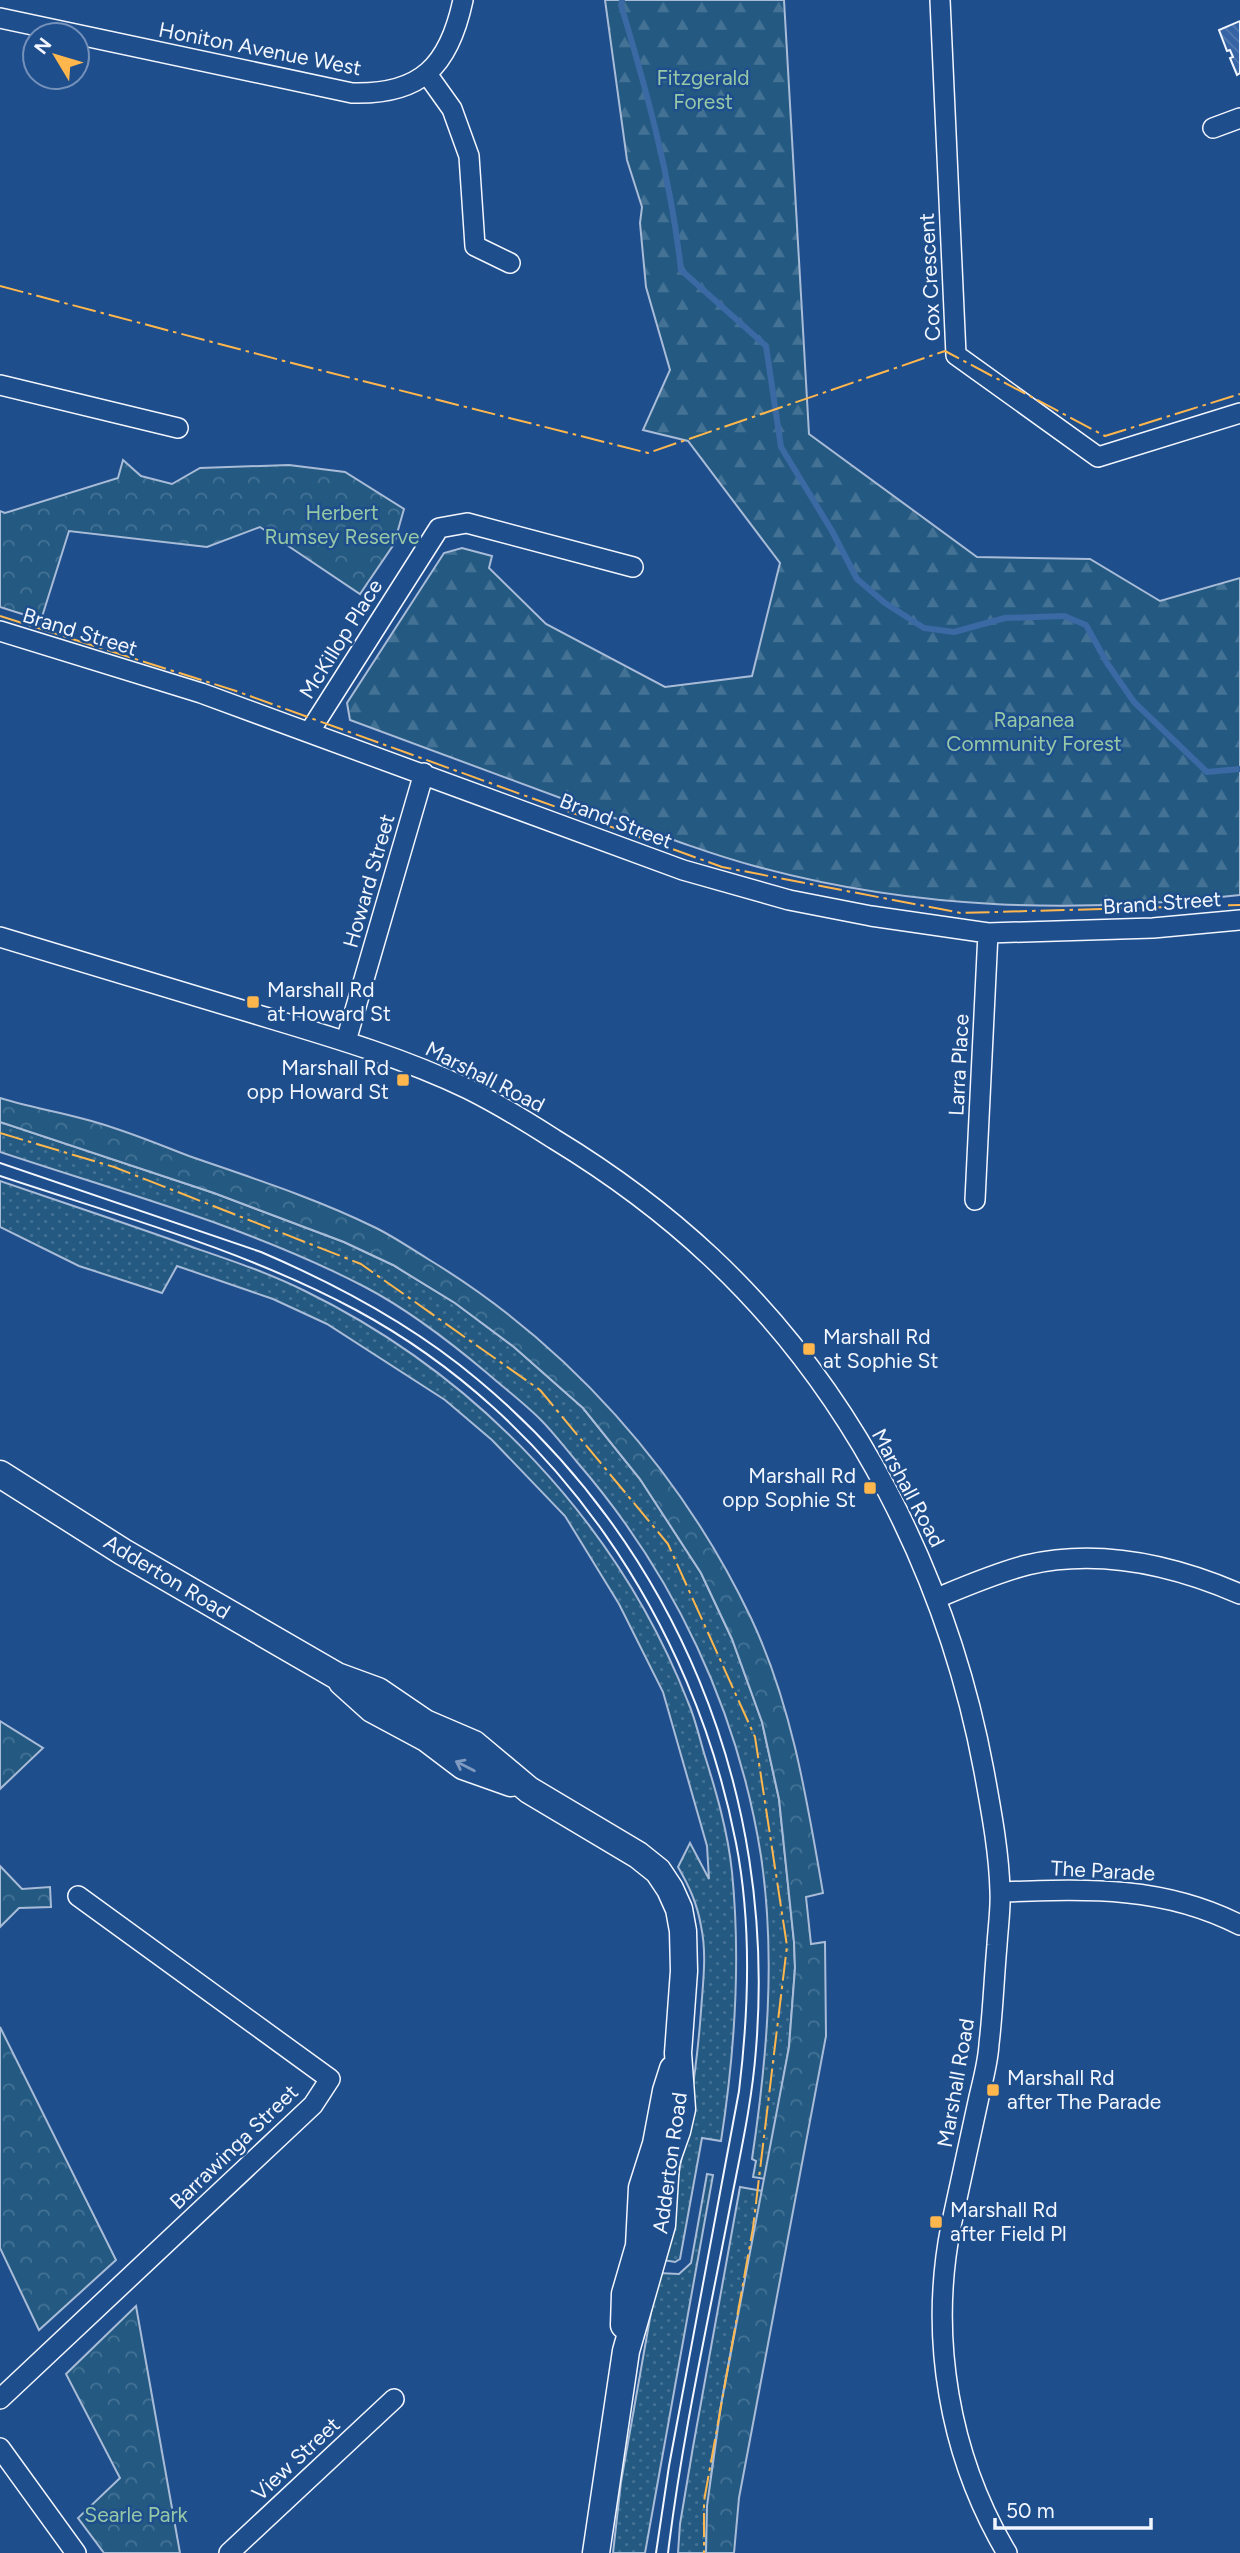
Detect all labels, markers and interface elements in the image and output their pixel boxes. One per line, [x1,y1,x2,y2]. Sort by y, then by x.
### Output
street label: Honiton Avenue West [156,17,364,80]
north arrow [21,21,91,91]
text: N [29,33,57,59]
park label: Fitzgerald Forest [656,65,750,114]
street label: Cox Crescent [914,212,945,342]
park label: Herbert Rumsey Reserve [264,500,420,549]
street label: McKillop Place [294,574,387,703]
street label: Brand Street [20,602,141,661]
park label: Rapanea Community Forest [946,707,1122,756]
street label: Brand Street [556,788,676,853]
street label: Howard Street [337,811,400,951]
street label: Brand Street [1102,886,1222,919]
place label: Marshall Rd at Howard St [267,977,391,1026]
marker: Marshall Rd at Howard St [245,994,261,1010]
street label: Larra Place [943,1013,974,1117]
street label: Marshall Road [421,1036,549,1117]
place label: Marshall Rd opp Howard St [247,1055,389,1104]
marker: Marshall Rd opp Howard St [395,1072,411,1088]
place label: Marshall Rd at Sophie St [823,1324,938,1373]
marker: Marshall Rd at Sophie St [801,1341,817,1357]
street label: Marshall Road [867,1424,950,1551]
place label: Marshall Rd opp Sophie St [722,1463,856,1512]
marker: Marshall Rd opp Sophie St [862,1480,878,1496]
street label: Adderton Road [100,1529,235,1624]
one-way arrow [455,1758,476,1772]
street label: The Parade [1050,1855,1156,1886]
street label: Marshall Road [932,2016,979,2149]
place label: Marshall Rd after The Parade [1007,2065,1161,2114]
street label: Barrawinga Street [164,2079,303,2214]
marker: Marshall Rd after The Parade [985,2082,1001,2098]
street label: Adderton Road [647,2091,692,2235]
place label: Marshall Rd after Field Pl [950,2197,1067,2246]
marker: Marshall Rd after Field Pl [928,2214,944,2230]
street label: View Street [247,2412,345,2506]
scale bar [995,2486,1151,2530]
text: 50 m [1006,2498,1055,2523]
park label: Searle Park [84,2502,189,2527]

